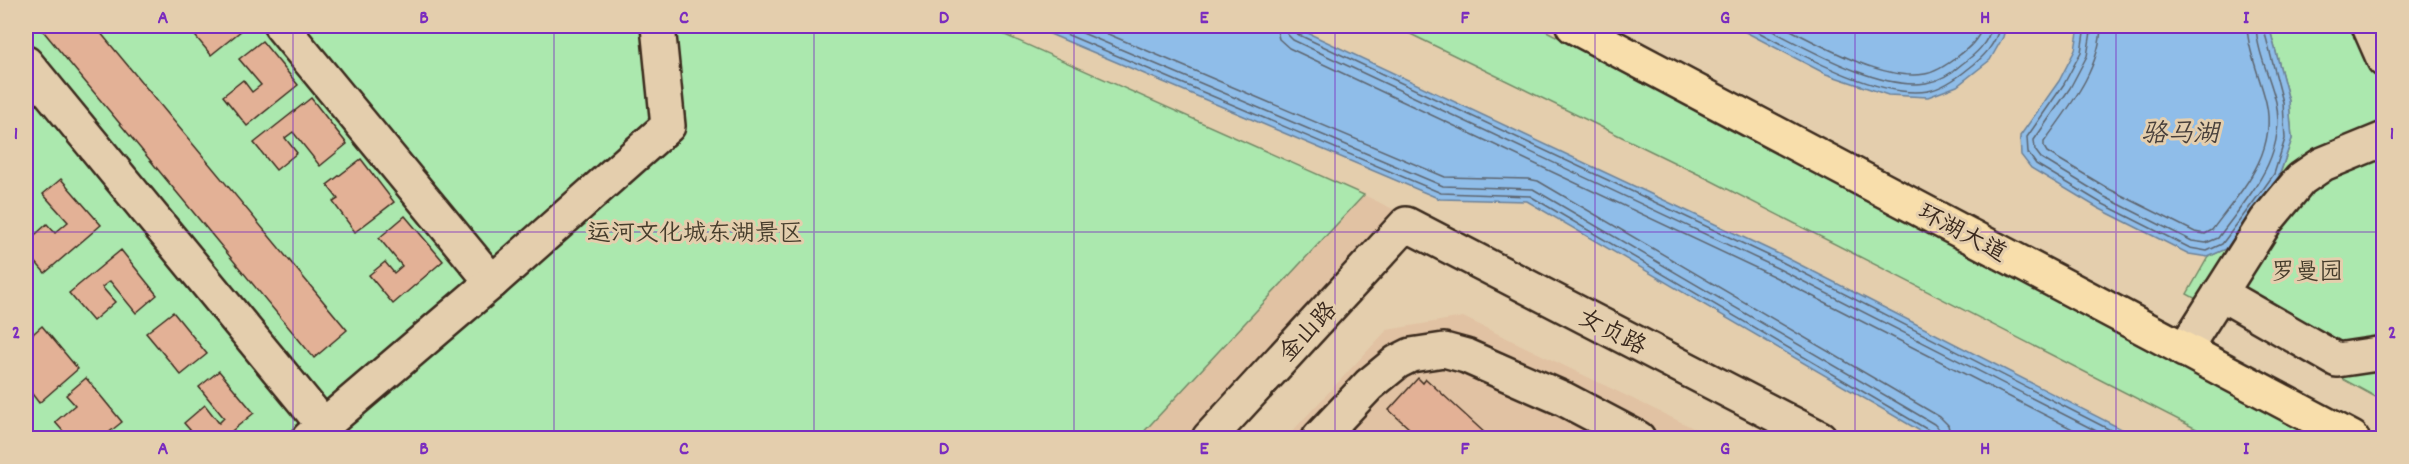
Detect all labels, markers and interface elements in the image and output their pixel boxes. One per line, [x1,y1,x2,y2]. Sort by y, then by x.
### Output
text: A [158,5,169,33]
text: B [419,5,429,33]
text: C [679,5,689,33]
text: D [939,5,950,33]
text: E [1199,5,1209,33]
text: F [1461,5,1471,33]
text: G [1720,5,1730,33]
text: H [1980,5,1990,33]
text: I [2243,5,2250,33]
water label: 骆马湖 [2141,117,2222,154]
text: 1 [14,121,18,149]
text: 1 [2390,121,2394,149]
street label: 环湖大道 [1911,197,2012,272]
park label: 运河文化城东湖景区 [587,218,803,252]
park label: 罗曼园 [2271,257,2343,291]
street label: 金山路 [1272,295,1346,371]
street label: 女贞路 [1572,302,1651,365]
text: 2 [12,320,20,348]
text: 2 [2388,320,2396,348]
text: A [158,436,169,464]
text: B [419,436,429,464]
text: C [679,436,689,464]
text: D [939,436,950,464]
text: E [1199,436,1209,464]
text: F [1461,436,1471,464]
text: G [1720,436,1730,464]
text: H [1980,436,1990,464]
text: I [2243,436,2250,464]

